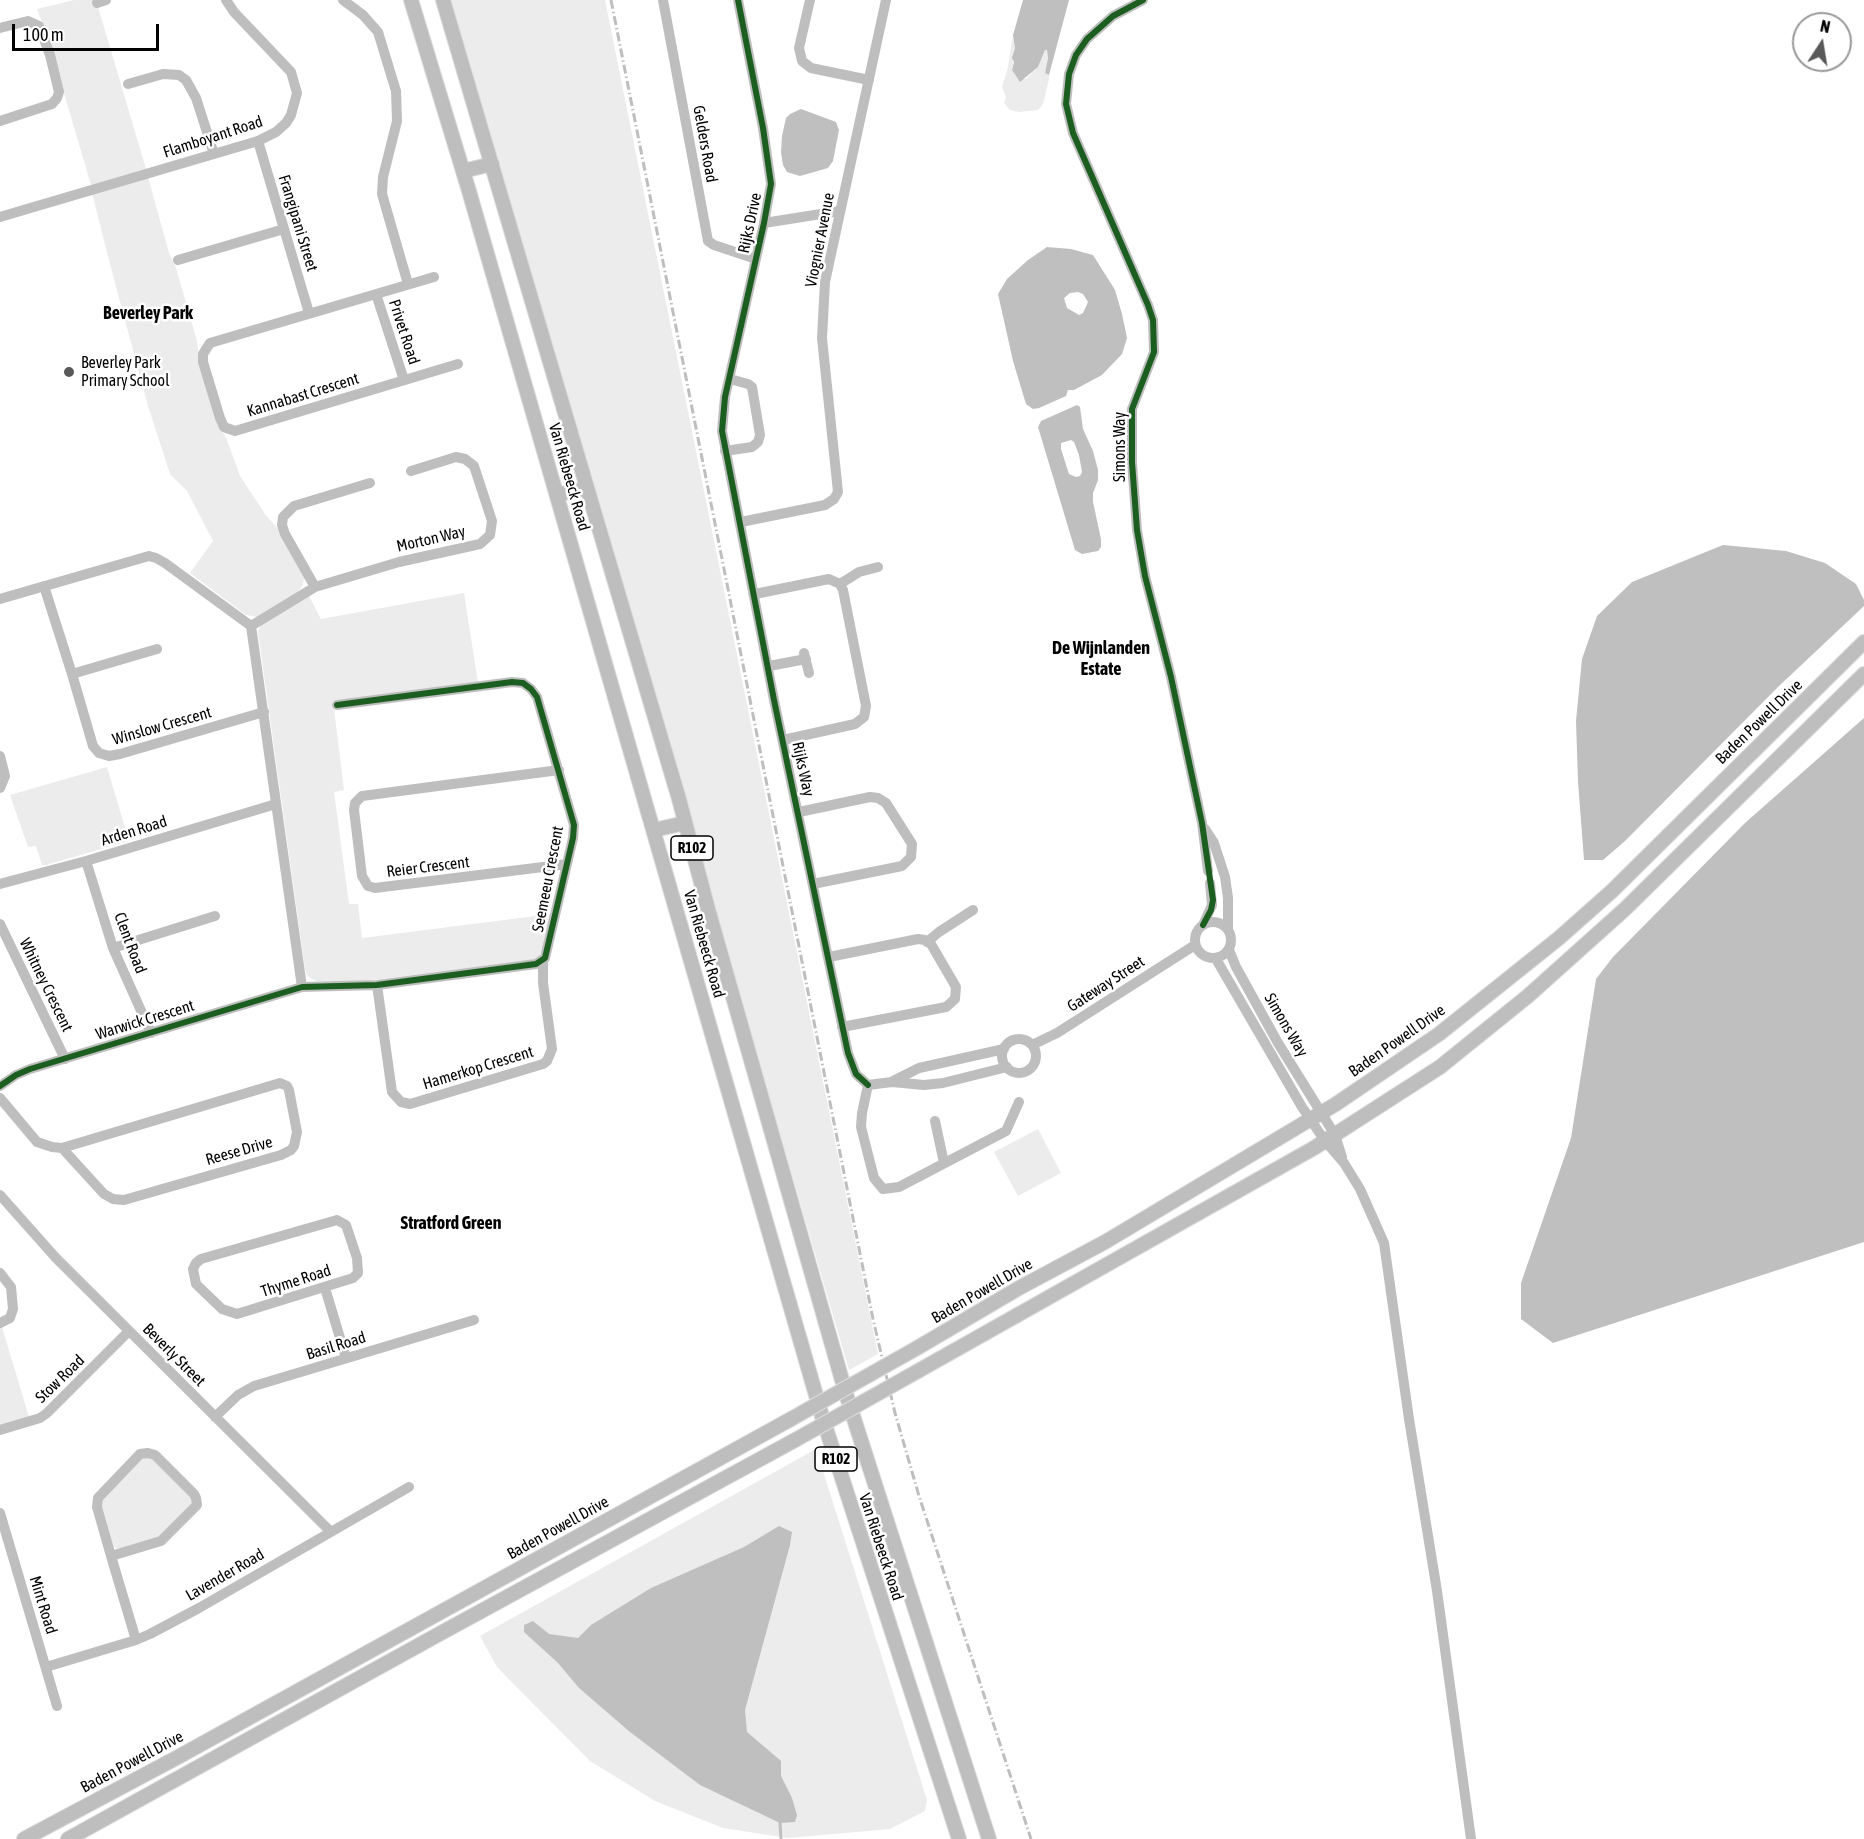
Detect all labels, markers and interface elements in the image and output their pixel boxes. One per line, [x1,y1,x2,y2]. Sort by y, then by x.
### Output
scale bar [15,12,162,50]
north arrow [1792,12,1852,72]
text: N [1819,17,1832,36]
text: 100 m [23,24,64,45]
street label: Gelders Road [689,104,721,184]
street label: Flamboyant Road [161,112,265,162]
street label: Frangipani Street [274,172,322,274]
street label: Rijks Drive [734,191,766,255]
street label: Viognier Avenue [801,191,839,289]
street label: Privet Road [384,297,424,367]
district label: Beverley Park [103,302,193,324]
place label: Beverley Park Primary School [81,353,169,391]
marker: Beverley Park Primary School [62,365,76,379]
street label: Kannabast Crescent [245,369,361,421]
street label: Simons Way [1110,412,1130,482]
street label: Van Riebeeck Road [544,421,594,533]
street label: Morton Way [395,522,467,556]
district label: De Wijnlanden Estate [1052,637,1150,680]
street label: Baden Powell Drive [1712,676,1806,768]
street label: Winslow Crescent [110,703,214,749]
street label: Rijks Way [788,740,818,798]
street label: Arden Road [99,812,169,850]
street label: Seemeeu Crescent [528,824,568,934]
road number: R102 [671,836,713,860]
street label: Reier Crescent [385,852,471,882]
street label: Van Riebeeck Road [679,888,729,1000]
street label: Clent Road [110,910,150,976]
street label: Whitney Crescent [15,935,77,1035]
street label: Gateway Street [1064,952,1148,1016]
street label: Simons Way [1260,990,1312,1060]
street label: Warwick Crescent [93,996,197,1044]
street label: Baden Powell Drive [1345,1001,1449,1081]
street label: Hamerkop Crescent [420,1042,536,1094]
street label: Reese Drive [203,1132,275,1170]
district label: Stratford Green [401,1212,501,1234]
street label: Baden Powell Drive [928,1254,1036,1328]
street label: Thyme Road [259,1261,333,1301]
street label: Beverly Street [139,1320,209,1390]
street label: Basil Road [304,1328,368,1364]
street label: Stow Road [31,1351,89,1407]
road number: R102 [815,1447,857,1471]
street label: Van Riebeeck Road [855,1491,907,1603]
street label: Baden Powell Drive [504,1492,612,1564]
street label: Lavender Road [182,1545,268,1605]
street label: Mint Road [25,1574,61,1636]
street label: Baden Powell Drive [77,1727,187,1797]

